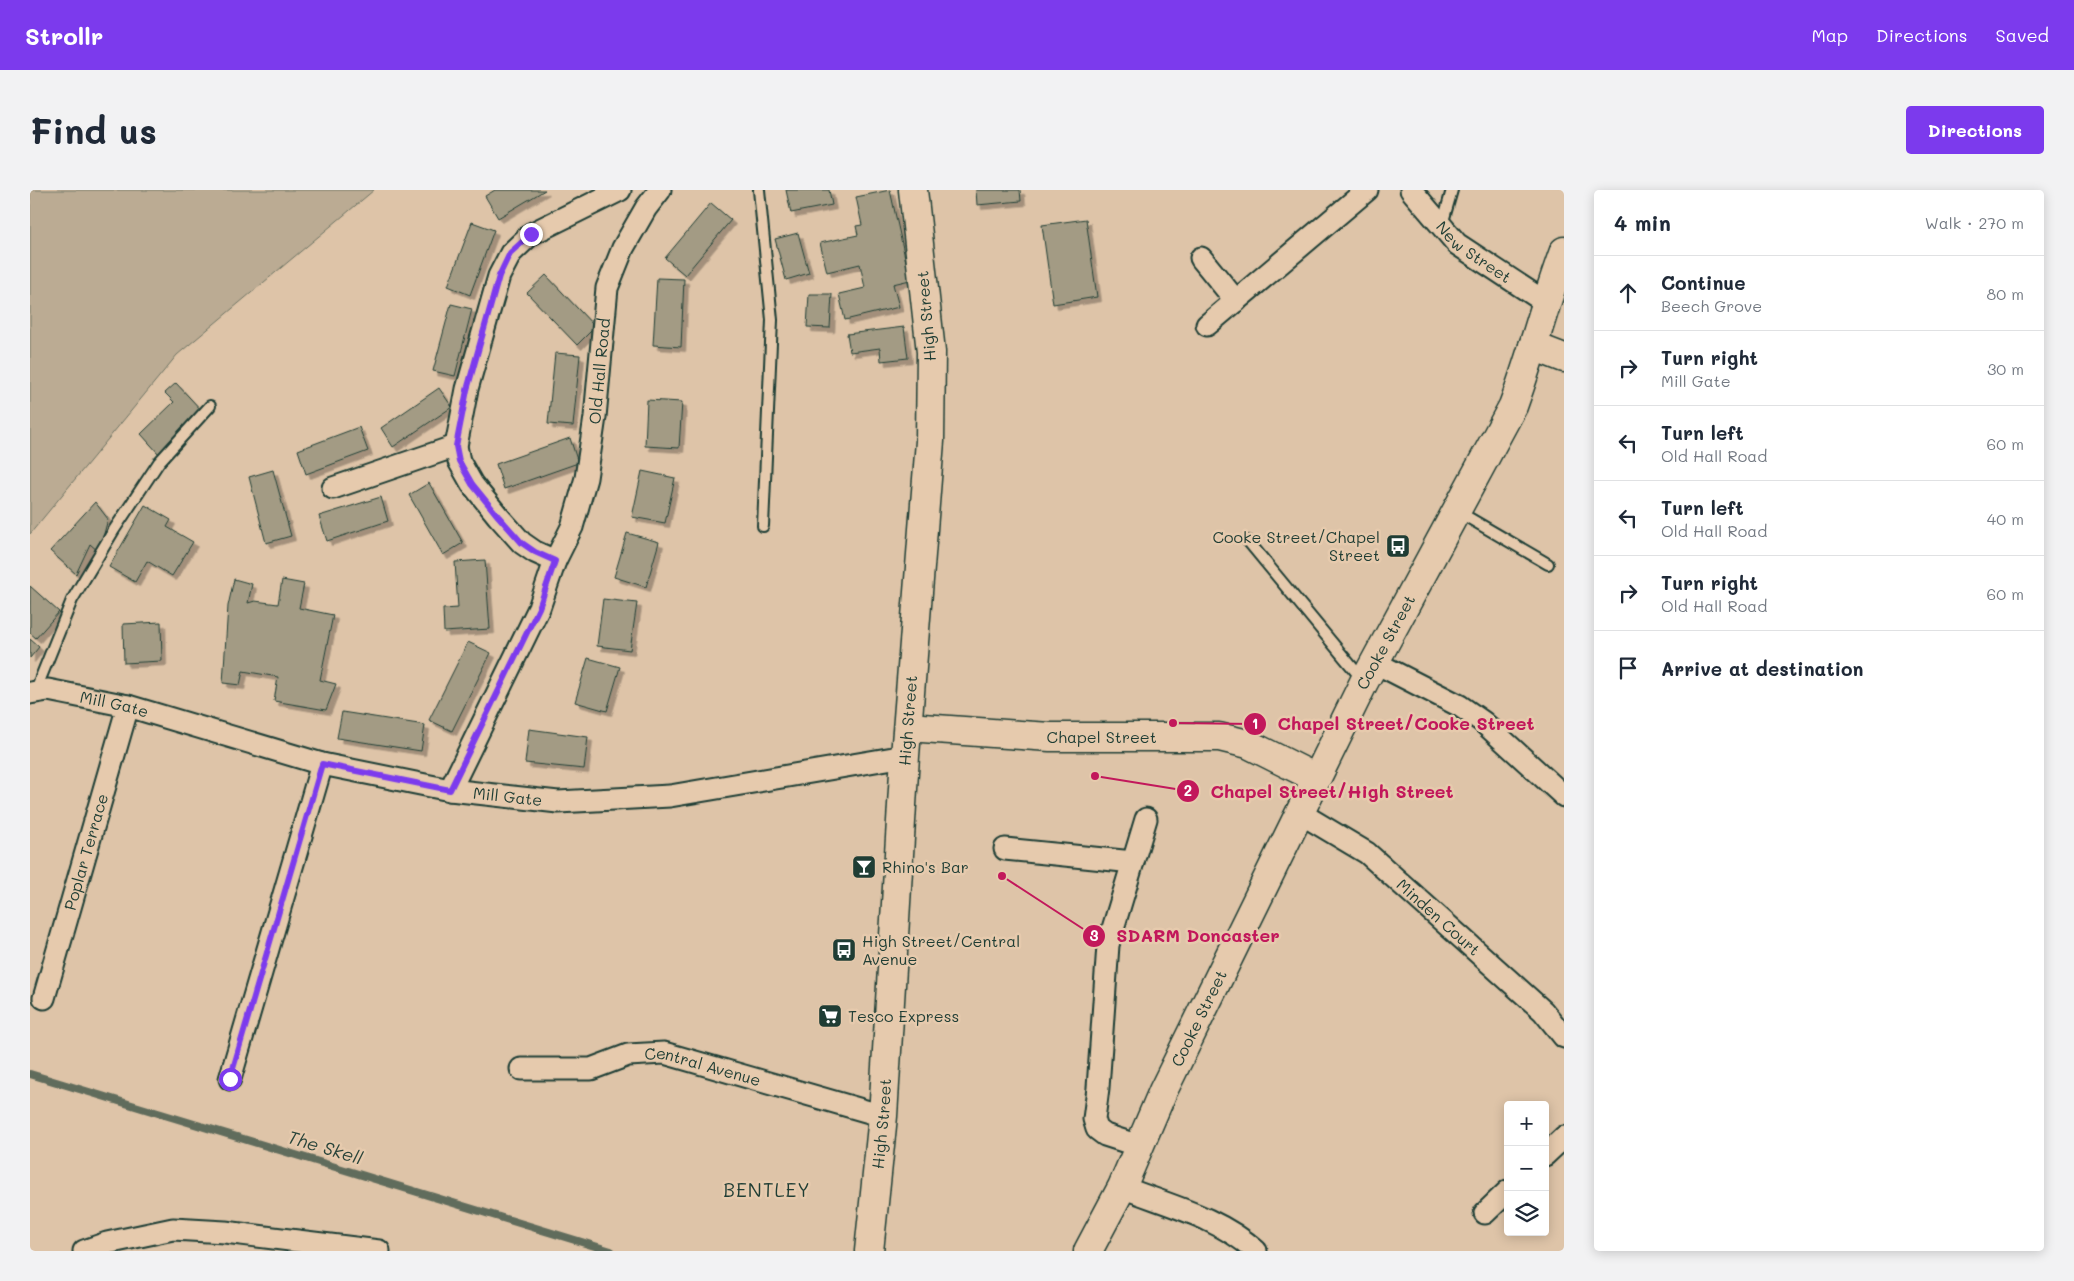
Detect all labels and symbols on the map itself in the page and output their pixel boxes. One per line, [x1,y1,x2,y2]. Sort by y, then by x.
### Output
street label: New Street [1432,216,1516,287]
route end [520,223,543,246]
street label: High Street [911,270,940,362]
street label: Old Hall Road [583,317,614,425]
place label: Cooke Street/Chapel Street [1213,526,1380,565]
bus stop icon: Cooke Street/Chapel Street [1385,533,1411,559]
street label: Cooke Street [1351,591,1419,693]
street label: High Street [893,674,921,766]
street label: Mill Gate [78,686,151,722]
callout: Chapel Street/Cooke Street [1242,707,1544,740]
text: Chapel Street/Cooke Street [1277,711,1535,735]
text: 1 [1252,713,1258,733]
street label: Chapel Street [1046,726,1157,747]
callout: Chapel Street/High Street [1175,775,1464,808]
text: Chapel Street/High Street [1210,779,1454,803]
text: 2 [1184,780,1192,800]
street label: Mill Gate [472,782,544,810]
street label: Poplar Terrace [59,791,112,913]
bar icon: Rhino's Bar [851,854,877,880]
place label: Rhino's Bar [882,856,969,877]
street label: Minden Court [1393,874,1485,960]
callout: SDARM Doncaster [1081,920,1290,953]
text: SDARM Doncaster [1116,923,1280,947]
text: 3 [1089,925,1099,945]
place label: High Street/Central Avenue [862,930,1020,969]
bus stop icon: High Street/Central Avenue [831,937,857,963]
street label: Cooke Street [1166,966,1231,1070]
supermarket icon: Tesco Express [817,1003,843,1029]
place label: Tesco Express [848,1005,959,1026]
street label: Central Avenue [644,1042,763,1090]
route start [219,1068,242,1091]
street label: High Street [867,1078,895,1170]
water label: The Skell [285,1124,366,1170]
district label: BENTLEY [723,1177,811,1202]

